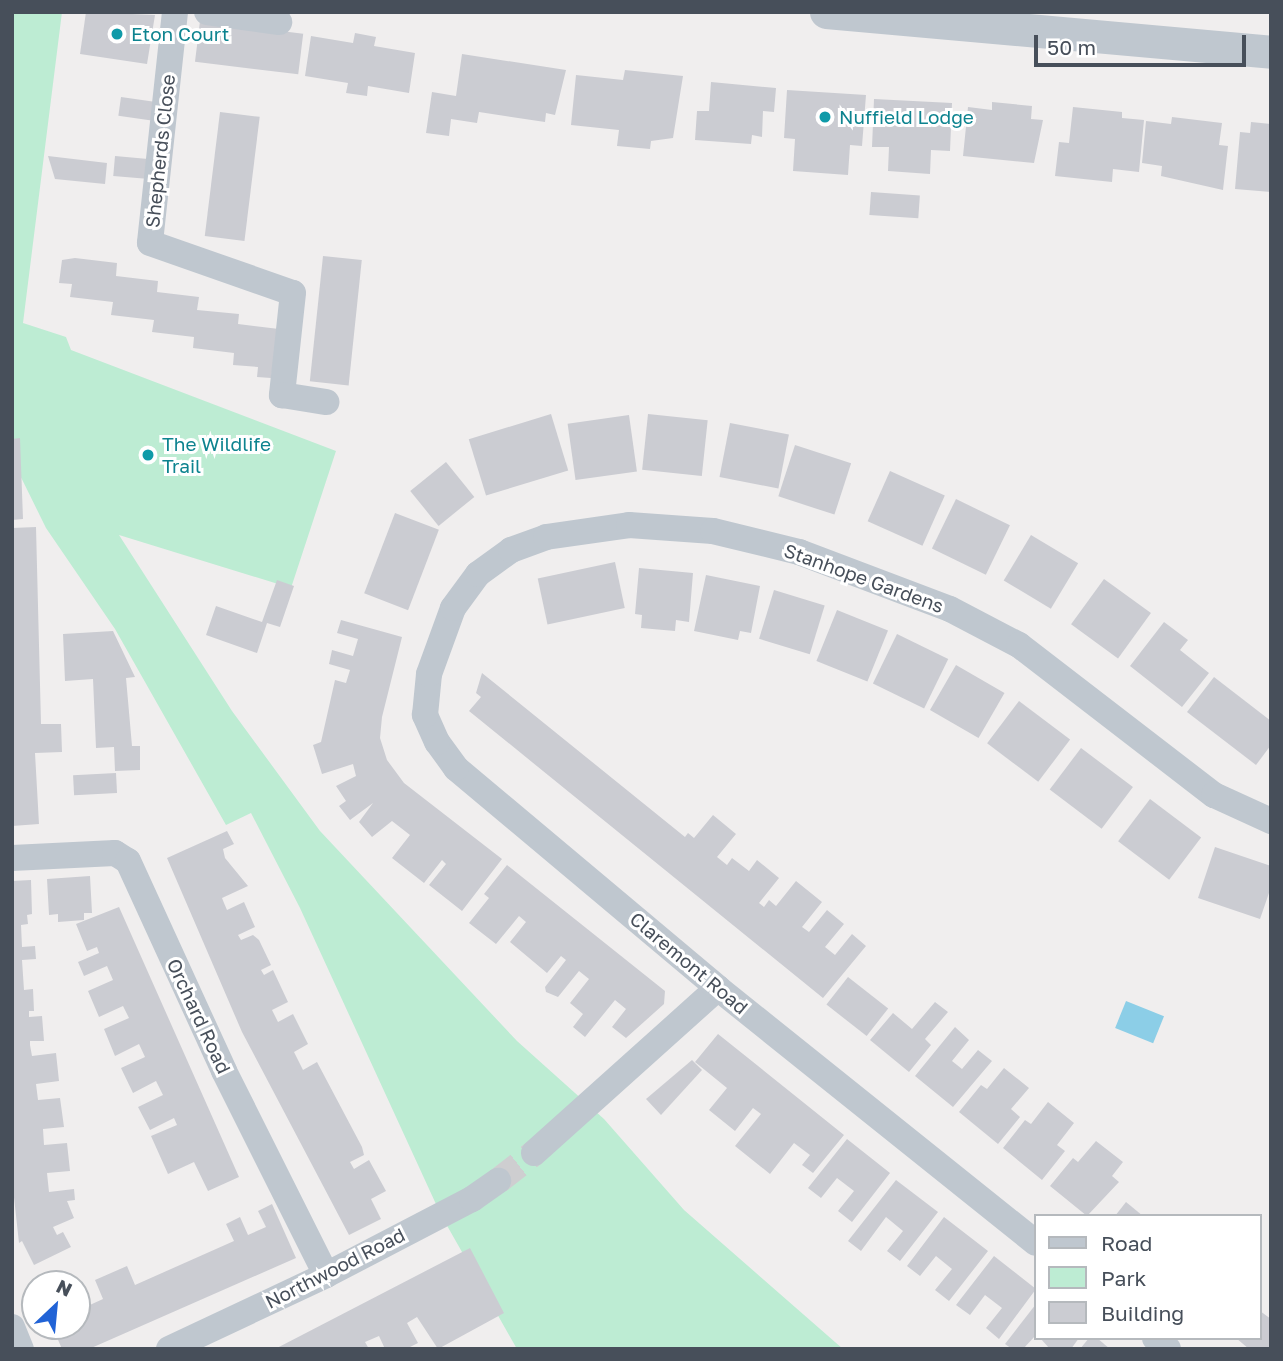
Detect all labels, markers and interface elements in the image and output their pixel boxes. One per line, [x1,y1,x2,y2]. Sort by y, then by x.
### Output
scale bar [1038,21,1250,65]
place label: Eton Court [131,23,229,45]
marker: Eton Court [109,26,125,42]
text: 50 m [1047,34,1096,60]
street label: Shepherds Close [141,73,179,229]
place label: Nuffield Lodge [839,106,974,128]
marker: Nuffield Lodge [817,109,833,125]
place label: The Wildlife Trail [162,433,271,477]
marker: The Wildlife Trail [140,447,156,463]
street label: Stanhope Gardens [781,539,947,617]
street label: Claremont Road [626,907,752,1019]
street label: Orchard Road [162,955,236,1077]
legend [1034,1214,1262,1340]
street label: Northwood Road [261,1223,409,1313]
text: Road [1101,1230,1152,1256]
text: Park [1101,1265,1146,1291]
north arrow [21,1270,91,1340]
text: N [53,1274,76,1301]
text: Building [1101,1300,1184,1326]

